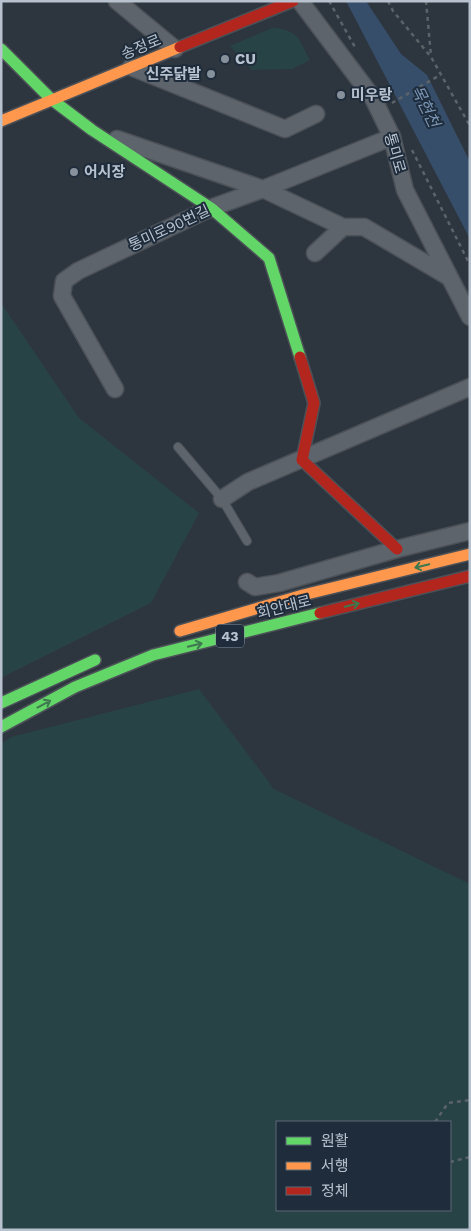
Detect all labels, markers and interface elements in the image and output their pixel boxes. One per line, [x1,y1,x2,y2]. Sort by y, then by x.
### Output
street label: 송정로 [118,31,164,63]
place label: CU [235,50,256,68]
marker: CU [219,53,231,65]
place label: 신주닭발 [146,65,201,83]
marker: 신주닭발 [205,68,217,80]
water label: 목현천 [407,82,445,132]
place label: 미우랑 [351,86,393,104]
marker: 미우랑 [335,89,347,101]
street label: 통미로 [381,131,409,175]
place label: 어시장 [84,163,126,181]
marker: 어시장 [68,166,80,178]
street label: 통미로90번길 [126,201,212,255]
one-way arrow [415,562,431,571]
street label: 회안대로 [255,592,313,622]
one-way arrow [344,600,360,609]
road number: 43 [216,624,244,648]
one-way arrow [186,640,202,649]
one-way arrow [36,699,51,708]
legend [276,1121,451,1211]
text: 원활 [321,1132,349,1150]
text: 서행 [321,1157,349,1175]
text: 정체 [321,1182,349,1200]

